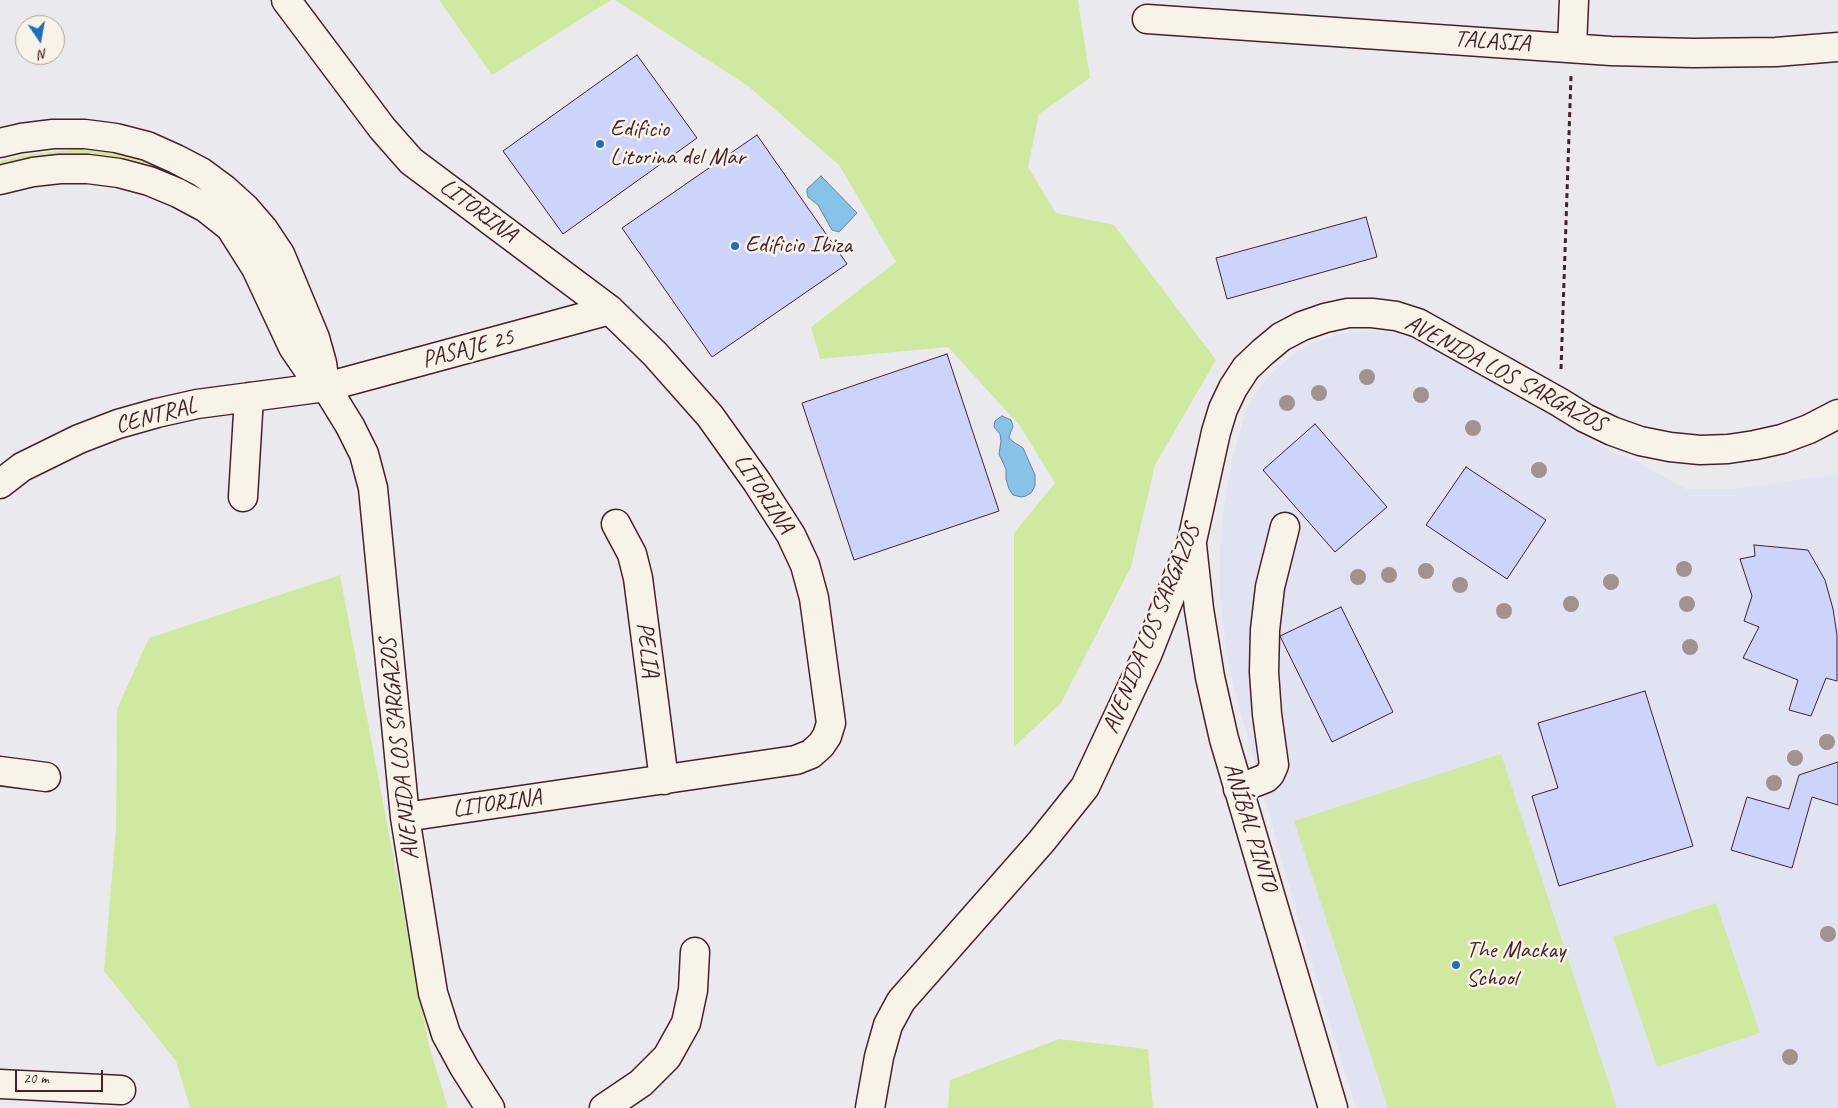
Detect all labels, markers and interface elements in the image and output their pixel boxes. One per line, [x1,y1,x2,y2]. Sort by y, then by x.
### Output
north arrow [15,15,65,65]
street label: TALASIA [1453,25,1531,59]
text: N [37,45,49,63]
place label: Edificio Litorina del Mar [610,116,745,172]
marker: Edificio Litorina del Mar [594,138,606,150]
street label: LITORINA [434,173,522,249]
place label: Edificio Ibiza [745,232,852,260]
marker: Edificio Ibiza [729,240,741,252]
street label: AVENIDA LOS SARGAZOS [1400,309,1610,439]
street label: PASAJE 25 [419,323,517,375]
street label: CENTRAL [112,391,200,441]
street label: LITORINA [727,449,799,539]
street label: AVENIDA LOS SARGAZOS [1097,520,1207,738]
street label: PELIA [629,621,665,679]
street label: AVENIDA LOS SARGAZOS [374,637,426,861]
street label: ANÍBAL PINTO [1217,759,1283,895]
street label: LITORINA [451,784,543,824]
place label: The Mackay School [1466,937,1565,993]
marker: The Mackay School [1450,959,1462,971]
scale bar [18,1060,105,1092]
text: 20 m [23,1069,49,1088]

